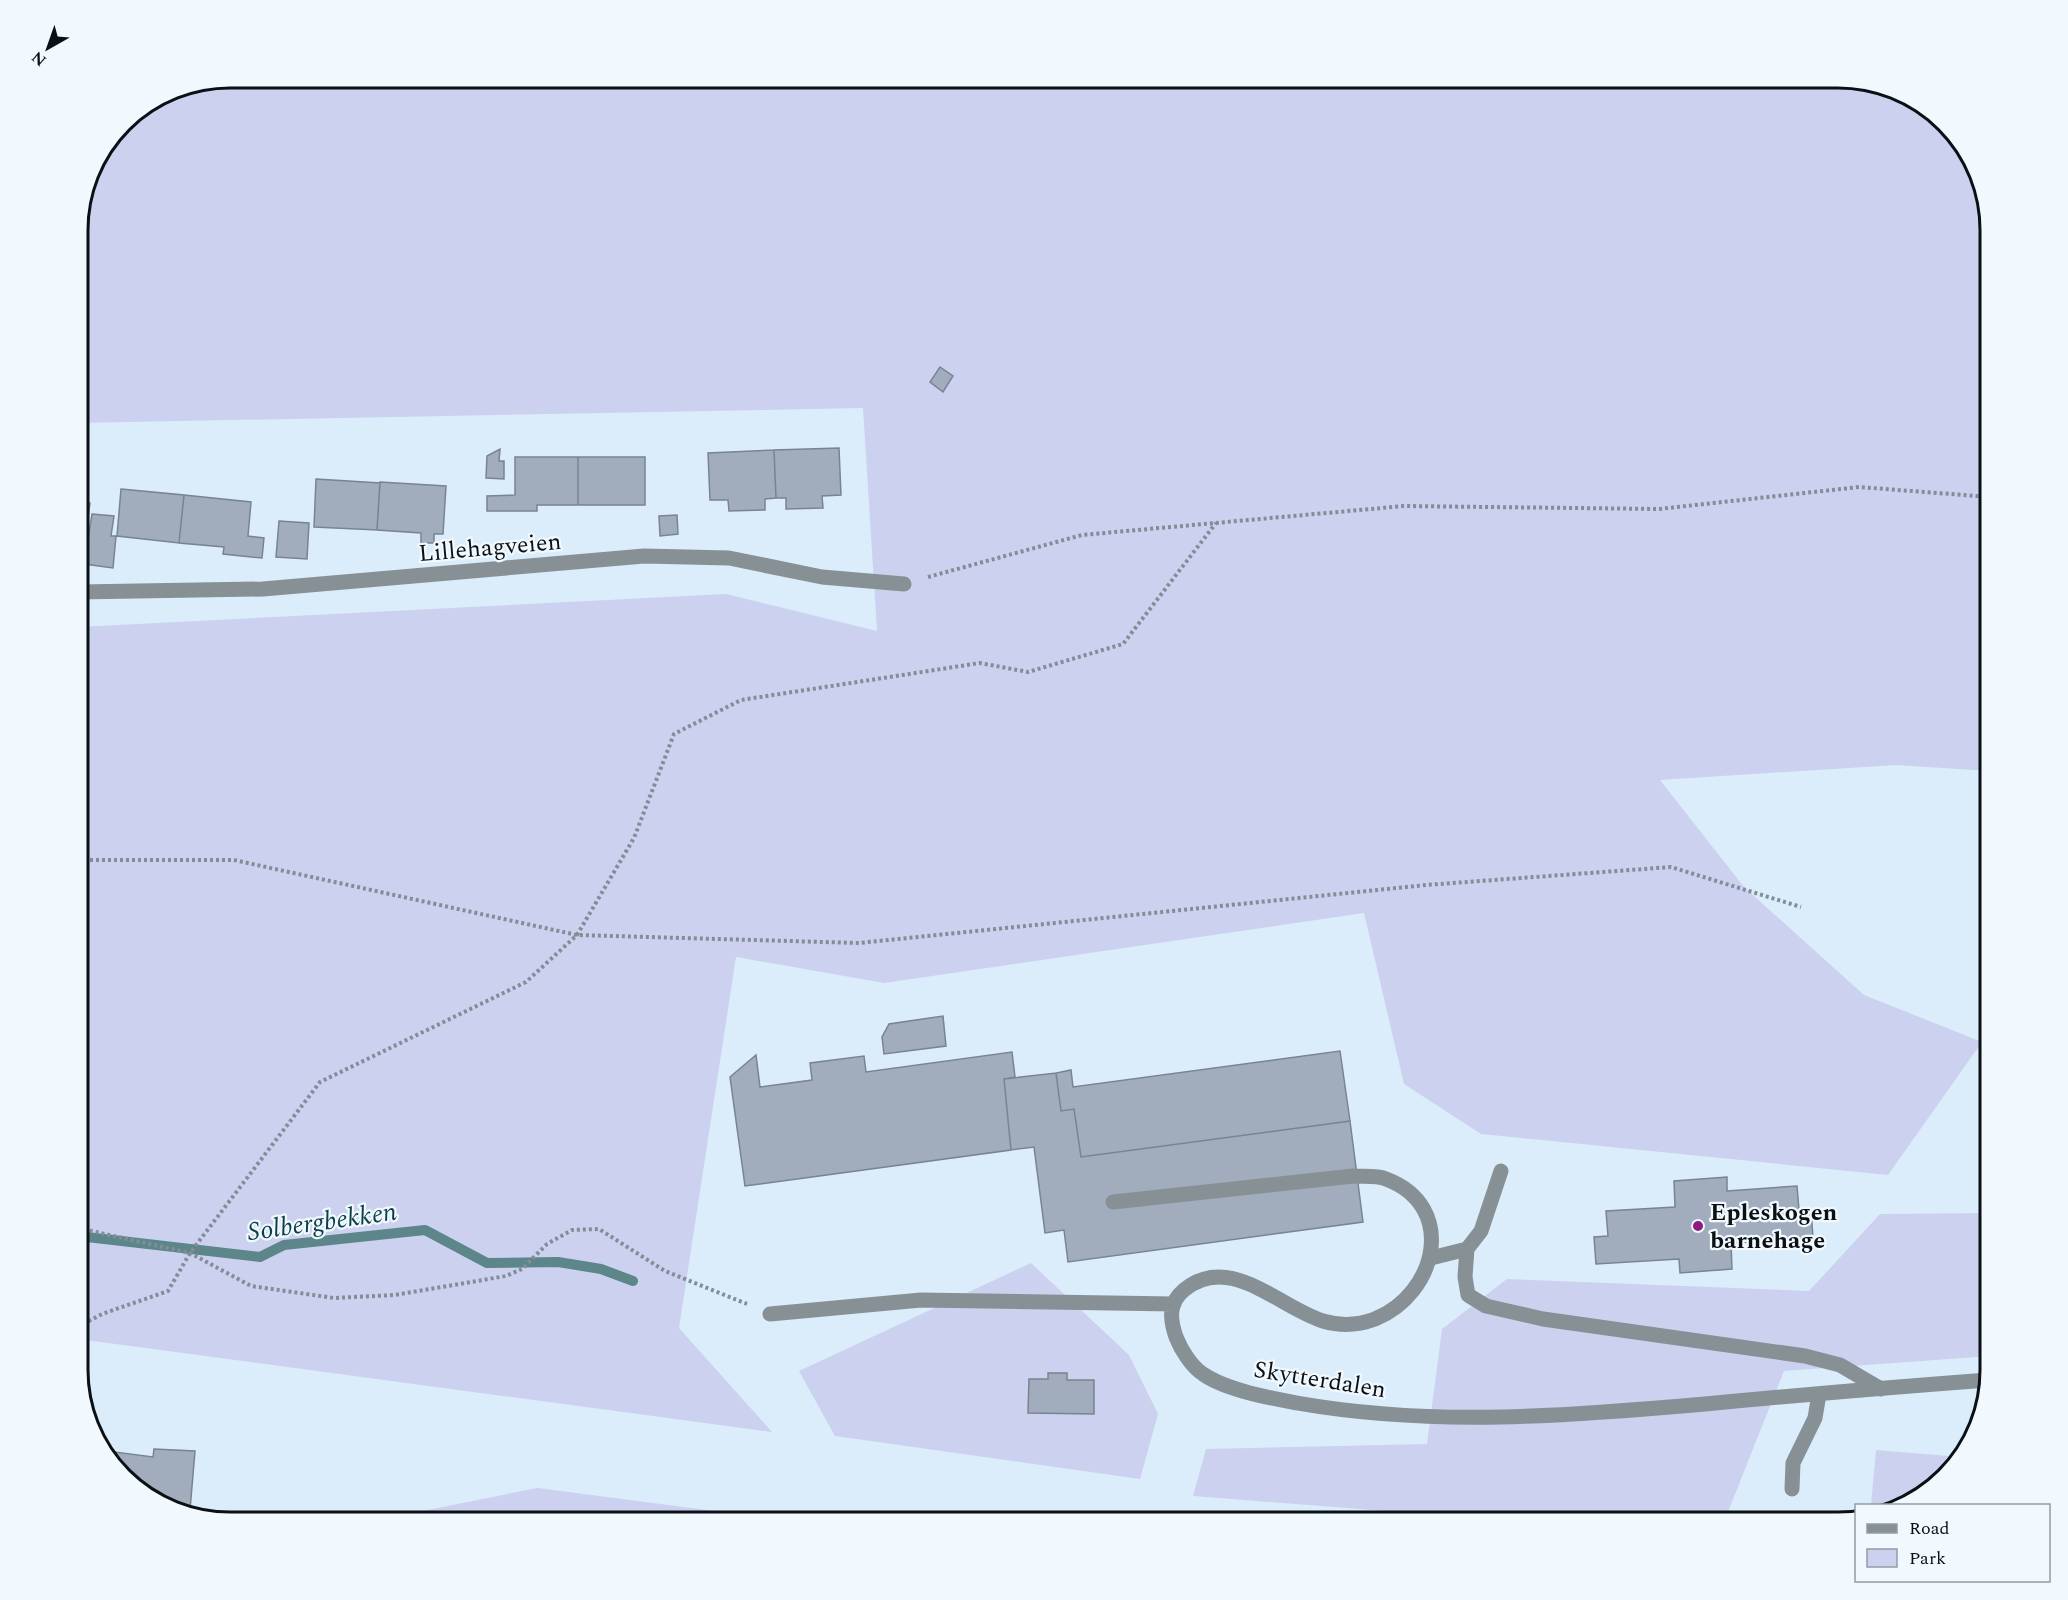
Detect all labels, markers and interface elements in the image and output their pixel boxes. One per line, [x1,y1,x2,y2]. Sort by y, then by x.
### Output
north arrow [18,18,78,78]
text: N [26,45,52,72]
street label: Lillehagveien [417,524,563,572]
water label: Solbergbekken [245,1192,400,1252]
place label: Epleskogen barnehage [1710,1195,1838,1259]
marker: Epleskogen barnehage [1691,1219,1705,1233]
street label: Skytterdalen [1251,1352,1389,1408]
legend [1855,1504,2050,1582]
text: Road [1909,1515,1950,1542]
text: Park [1909,1545,1946,1572]

